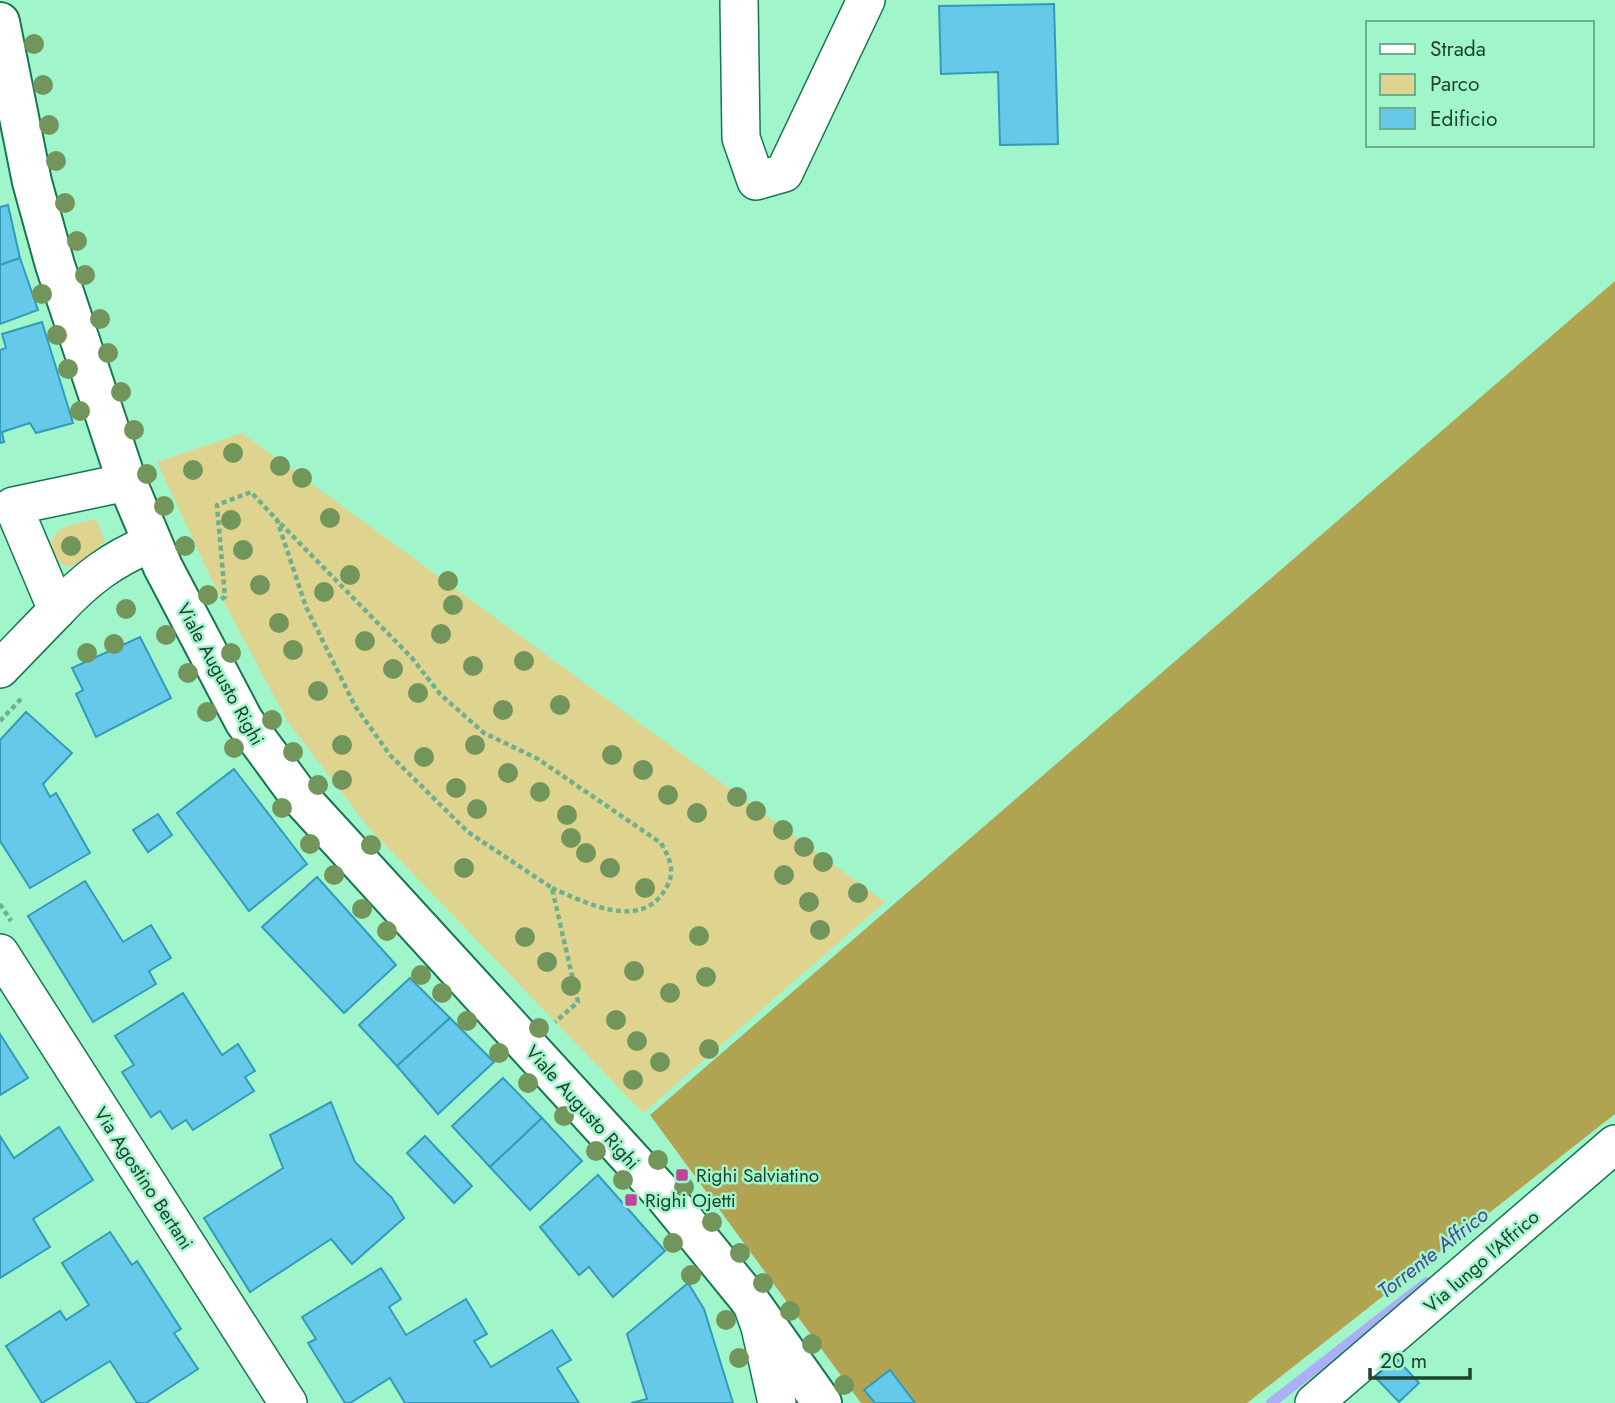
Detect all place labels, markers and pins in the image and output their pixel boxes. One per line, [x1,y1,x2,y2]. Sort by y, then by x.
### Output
place label: Righi Salviatino [696,1162,819,1189]
marker: Righi Salviatino [674,1167,690,1183]
place label: Righi Ojetti [645,1187,736,1214]
marker: Righi Ojetti [623,1192,639,1208]

